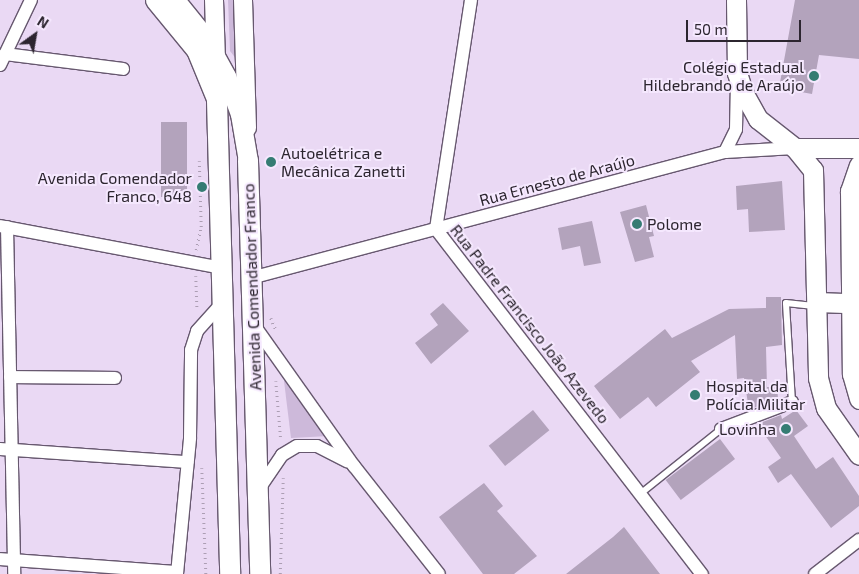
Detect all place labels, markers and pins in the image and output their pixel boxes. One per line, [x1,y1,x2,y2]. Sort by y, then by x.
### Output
place label: Colégio Estadual Hildebrando de Araújo [643,57,804,95]
marker: Colégio Estadual Hildebrando de Araújo [808,70,820,82]
place label: Autoelétrica e Mecânica Zanetti [281,143,406,181]
marker: Autoelétrica e Mecânica Zanetti [265,156,277,168]
place label: Avenida Comendador Franco, 648 [38,168,192,206]
marker: Avenida Comendador Franco, 648 [196,181,208,193]
place label: Polome [647,214,702,234]
marker: Polome [631,218,643,230]
place label: Hospital da Polícia Militar [706,376,805,414]
marker: Hospital da Polícia Militar [688,388,702,402]
place label: Lovinha [719,419,776,439]
marker: Lovinha [780,423,792,435]

